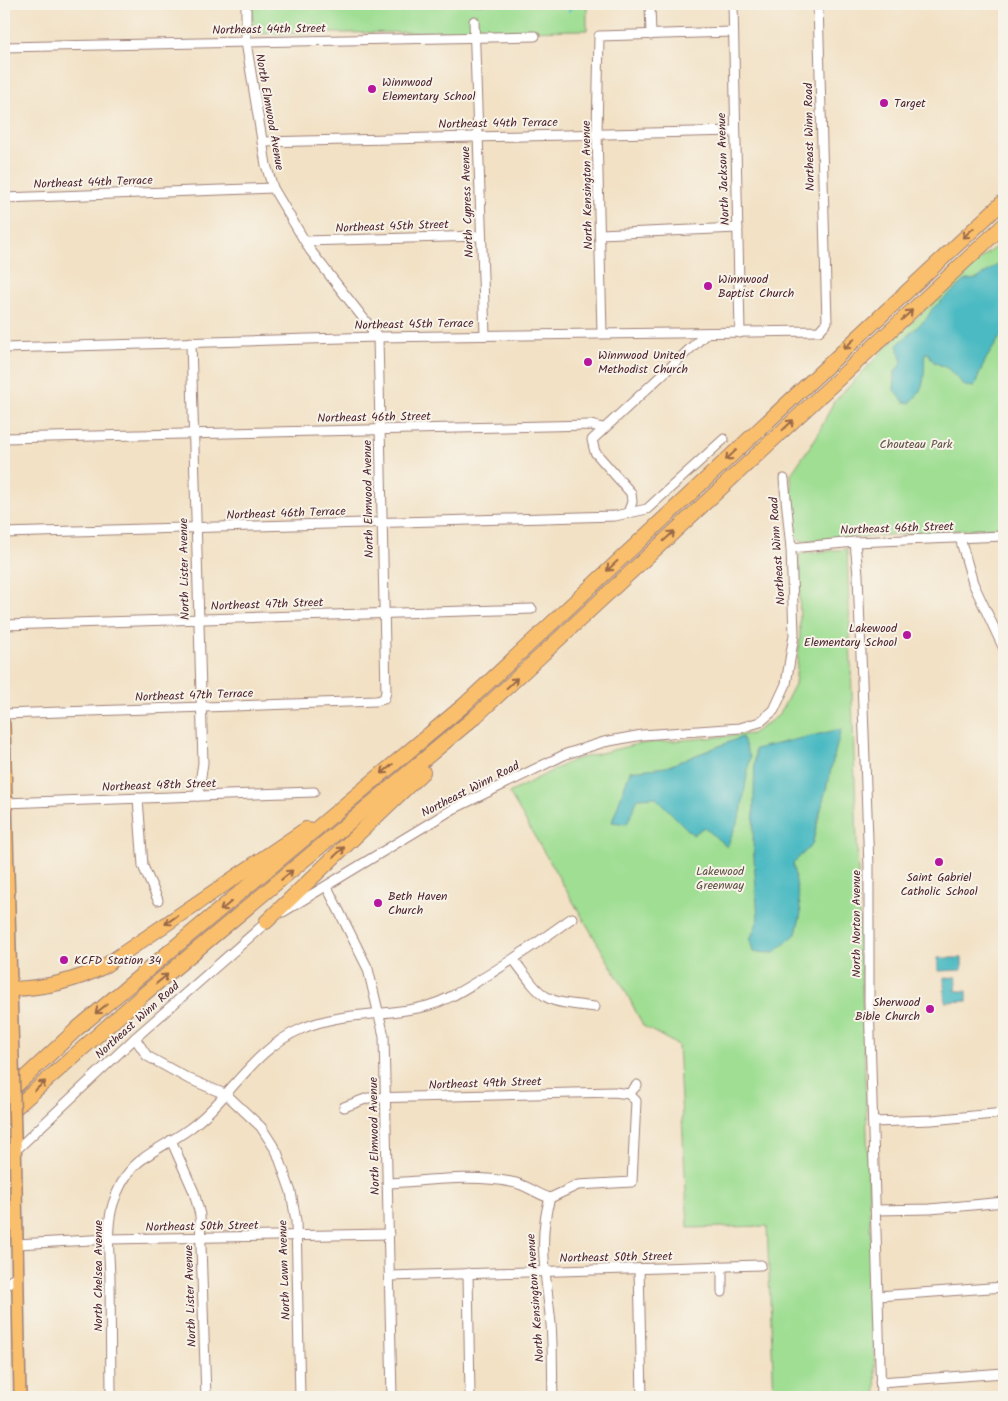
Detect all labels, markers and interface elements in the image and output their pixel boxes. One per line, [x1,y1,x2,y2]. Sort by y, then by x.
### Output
street label: Northeast 44th Street [212,19,326,40]
street label: North Elmwood Avenue [250,52,289,172]
place label: Winnwood Elementary School [382,73,475,106]
street label: Northeast Winn Road [799,82,820,191]
marker: Winnwood Elementary School [366,83,378,95]
place label: Target [894,94,926,113]
marker: Target [878,97,890,109]
street label: North Jackson Avenue [712,112,735,226]
street label: Northeast 44th Terrace [438,113,558,134]
street label: North Kensington Avenue [577,120,598,250]
street label: North Cypress Avenue [456,145,479,258]
street label: Northeast 44th Terrace [33,171,154,194]
street label: Northeast 45th Street [335,215,449,238]
one-way arrow [961,227,974,239]
place label: Winnwood Baptist Church [718,270,794,303]
marker: Winnwood Baptist Church [702,280,714,292]
one-way arrow [901,309,914,321]
street label: Northeast 45th Terrace [354,314,474,335]
one-way arrow [843,338,855,350]
place label: Winnwood United Methodist Church [598,346,688,379]
marker: Winnwood United Methodist Church [582,356,594,368]
street label: Northeast 46th Street [317,407,431,428]
one-way arrow [782,419,794,431]
park label: Chouteau Park [880,435,953,454]
street label: North Elmwood Avenue [358,439,379,558]
one-way arrow [724,449,737,461]
street label: Northeast Winn Road [764,495,791,606]
street label: Northeast 46th Terrace [226,502,347,525]
street label: North Lister Avenue [174,517,195,620]
street label: Northeast 46th Street [840,517,955,540]
one-way arrow [663,530,675,542]
one-way arrow [606,560,618,572]
street label: Northeast 47th Street [210,593,324,616]
place label: Lakewood Elementary School [804,619,898,652]
marker: Lakewood Elementary School [901,629,913,641]
one-way arrow [505,677,518,689]
street label: Northeast 47th Terrace [135,684,254,707]
street label: Northeast Winn Road [418,756,524,822]
one-way arrow [381,764,394,775]
street label: Northeast 48th Street [102,774,217,797]
one-way arrow [332,846,345,858]
marker: Saint Gabriel Catholic School [933,856,945,868]
park label: Lakewood Greenway [696,862,745,895]
place label: Saint Gabriel Catholic School [900,868,978,901]
one-way arrow [280,869,293,880]
street label: North Norton Avenue [847,870,866,978]
place label: Beth Haven Church [388,887,447,920]
marker: Beth Haven Church [372,897,384,909]
one-way arrow [220,901,233,912]
one-way arrow [165,916,179,926]
place label: KCFD Station 34 [74,951,162,970]
marker: KCFD Station 34 [58,954,70,966]
one-way arrow [156,973,169,984]
street label: Northeast Winn Road [91,976,185,1064]
place label: Sherwood Bible Church [855,993,921,1026]
marker: Sherwood Bible Church [924,1003,936,1015]
one-way arrow [95,1004,108,1015]
street label: Northeast 49th Street [428,1072,542,1095]
street label: North Elmwood Avenue [364,1076,385,1195]
one-way arrow [34,1080,47,1092]
street label: Northeast 50th Street [145,1216,259,1237]
street label: North Lawn Avenue [273,1219,296,1320]
street label: North Chelsea Avenue [89,1220,108,1332]
street label: North Kensington Avenue [521,1232,549,1363]
street label: North Lister Avenue [179,1244,202,1347]
street label: Northeast 50th Street [559,1247,673,1268]

